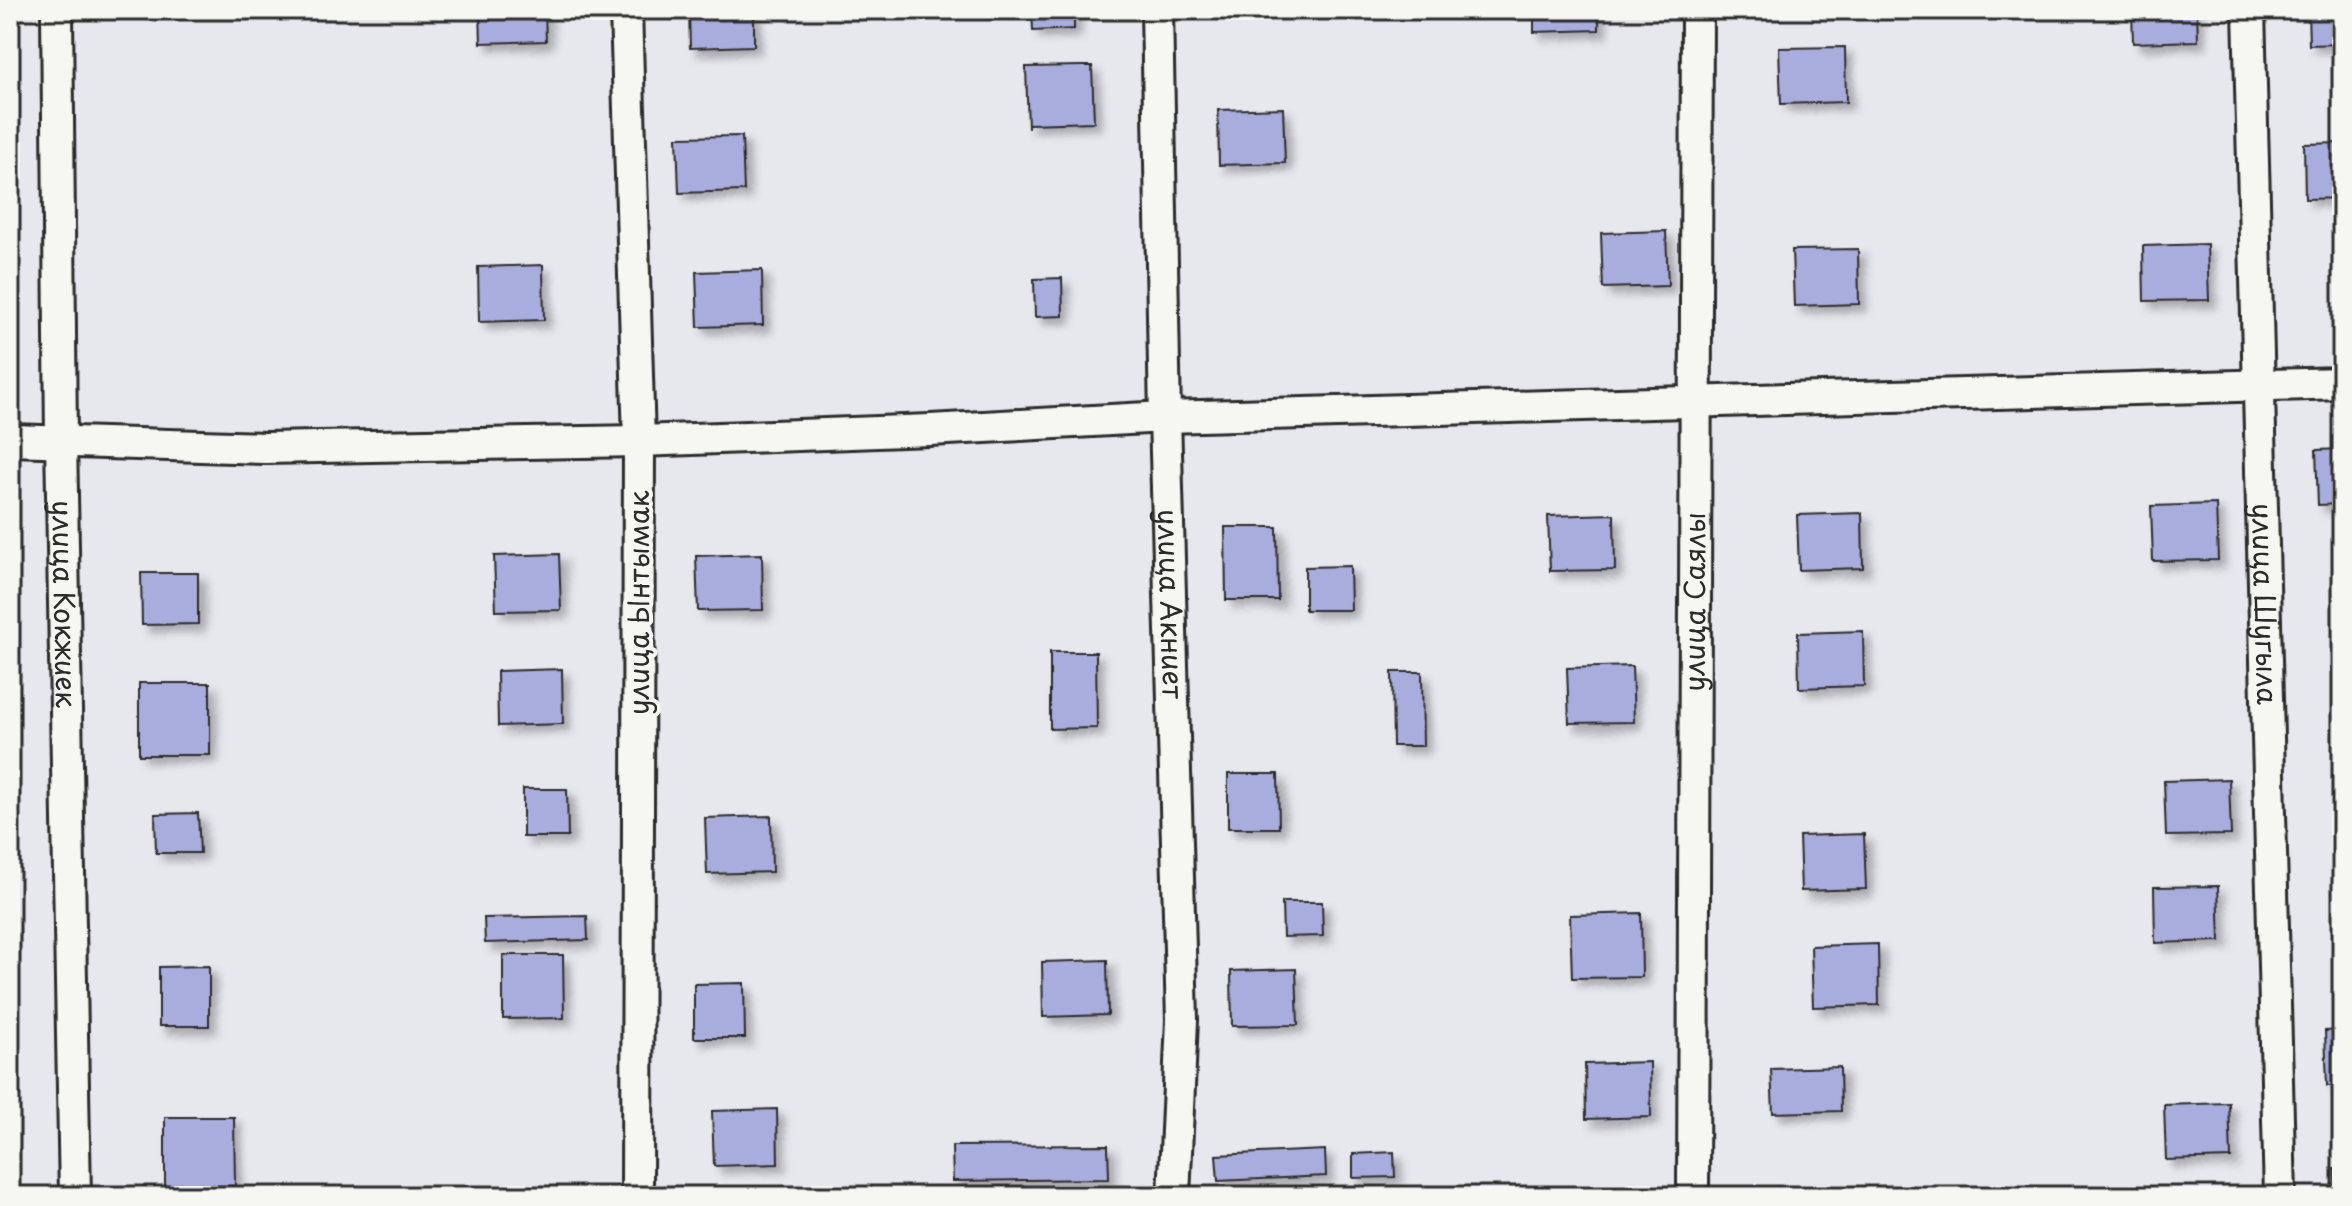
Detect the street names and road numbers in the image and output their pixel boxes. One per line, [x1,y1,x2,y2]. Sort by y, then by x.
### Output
street label: улица Ынтымак [616,490,659,715]
street label: улица Кокжиек [42,500,89,709]
street label: улица Шугыла [2242,502,2290,706]
street label: улица Акниет [1148,508,1196,700]
street label: улица Саялы [1672,512,1715,692]

